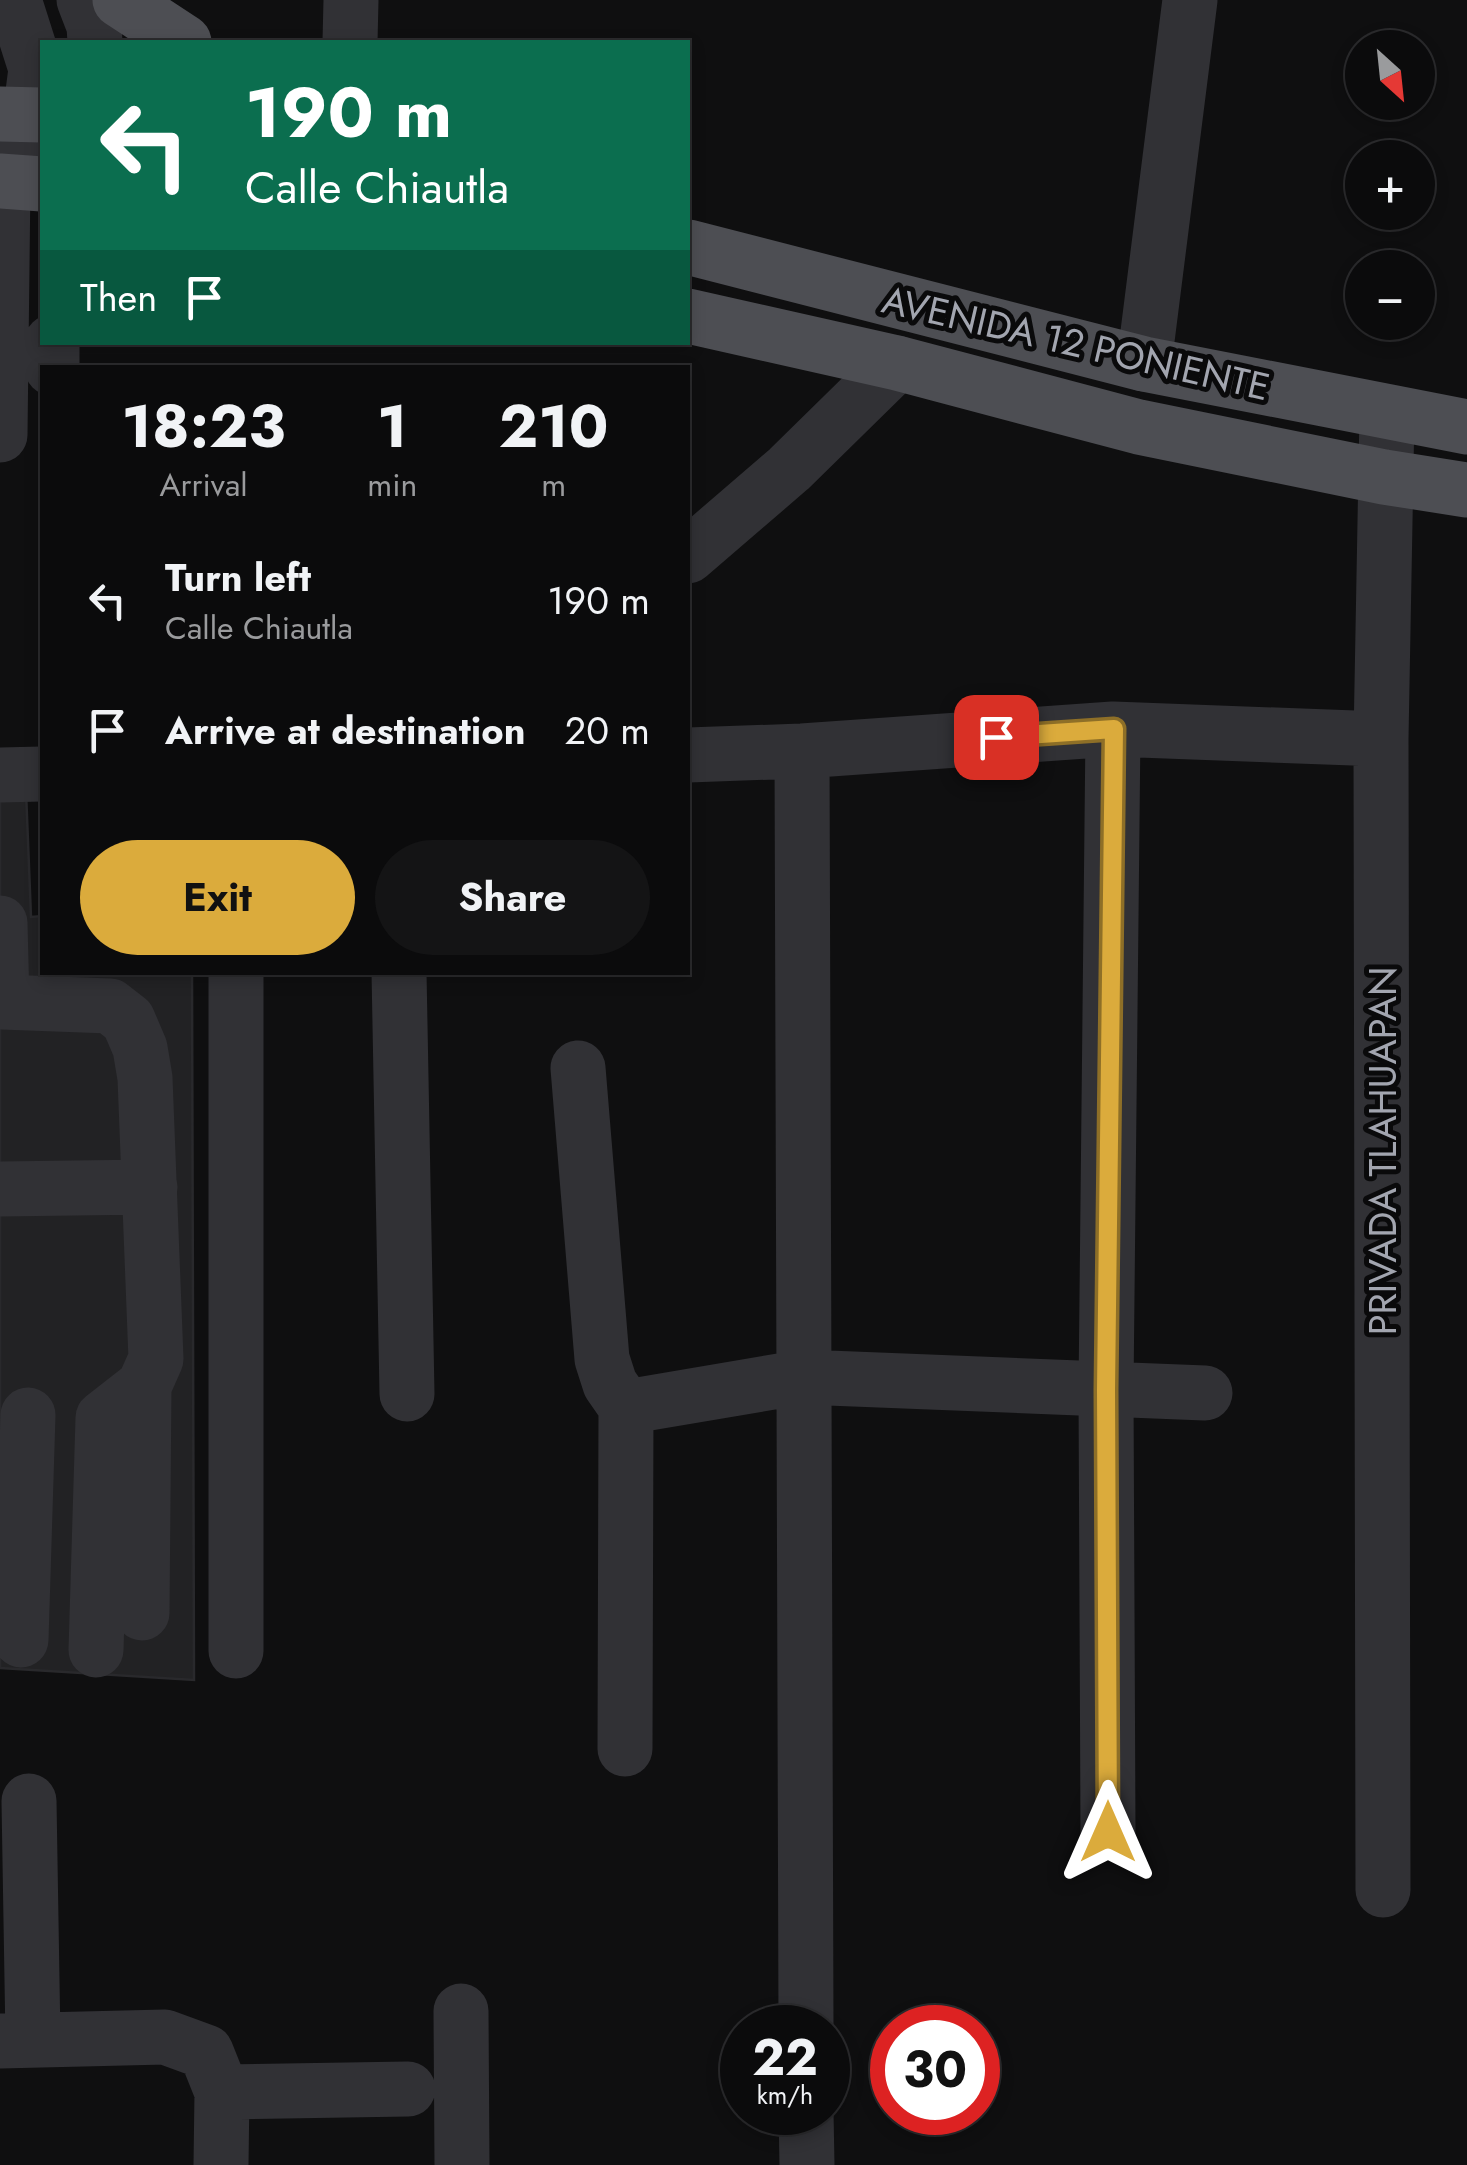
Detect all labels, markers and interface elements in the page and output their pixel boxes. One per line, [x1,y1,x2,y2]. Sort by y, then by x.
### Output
north arrow [1345,30,1435,120]
map controls [1345,30,1435,340]
text: 190 m [245,62,452,163]
icon: left [80,80,210,210]
button: + [1345,140,1435,230]
text: Calle Chiautla [245,155,509,220]
button: − [1345,250,1435,340]
text: Then [80,270,157,325]
icon: arrive [177,270,232,325]
street label: AVENIDA 12 PONIENTE [877,272,1275,414]
text: 18:23 [122,383,286,470]
text: 1 [377,383,407,470]
text: 210 [499,383,608,470]
text: Arrival [159,462,248,508]
text: min [367,462,417,508]
text: m [541,462,566,508]
text: Turn left [165,550,311,605]
icon: left [80,573,135,628]
text: 190 m [547,573,650,628]
text: Calle Chiautla [165,605,353,651]
pin [954,695,1039,780]
icon: arrive [80,703,135,758]
text: Arrive at destination [165,703,526,758]
text: 20 m [565,703,650,758]
icon: arrive [969,710,1024,765]
button: Exit [80,840,355,955]
button: Share [375,840,650,955]
street label: PRIVADA TLAHUAPAN [1355,967,1410,1335]
position arrow [1056,1780,1160,1884]
speed limit sign: 30 [870,2005,1000,2135]
text: 22 [752,2021,818,2094]
text: km/h [757,2077,813,2113]

